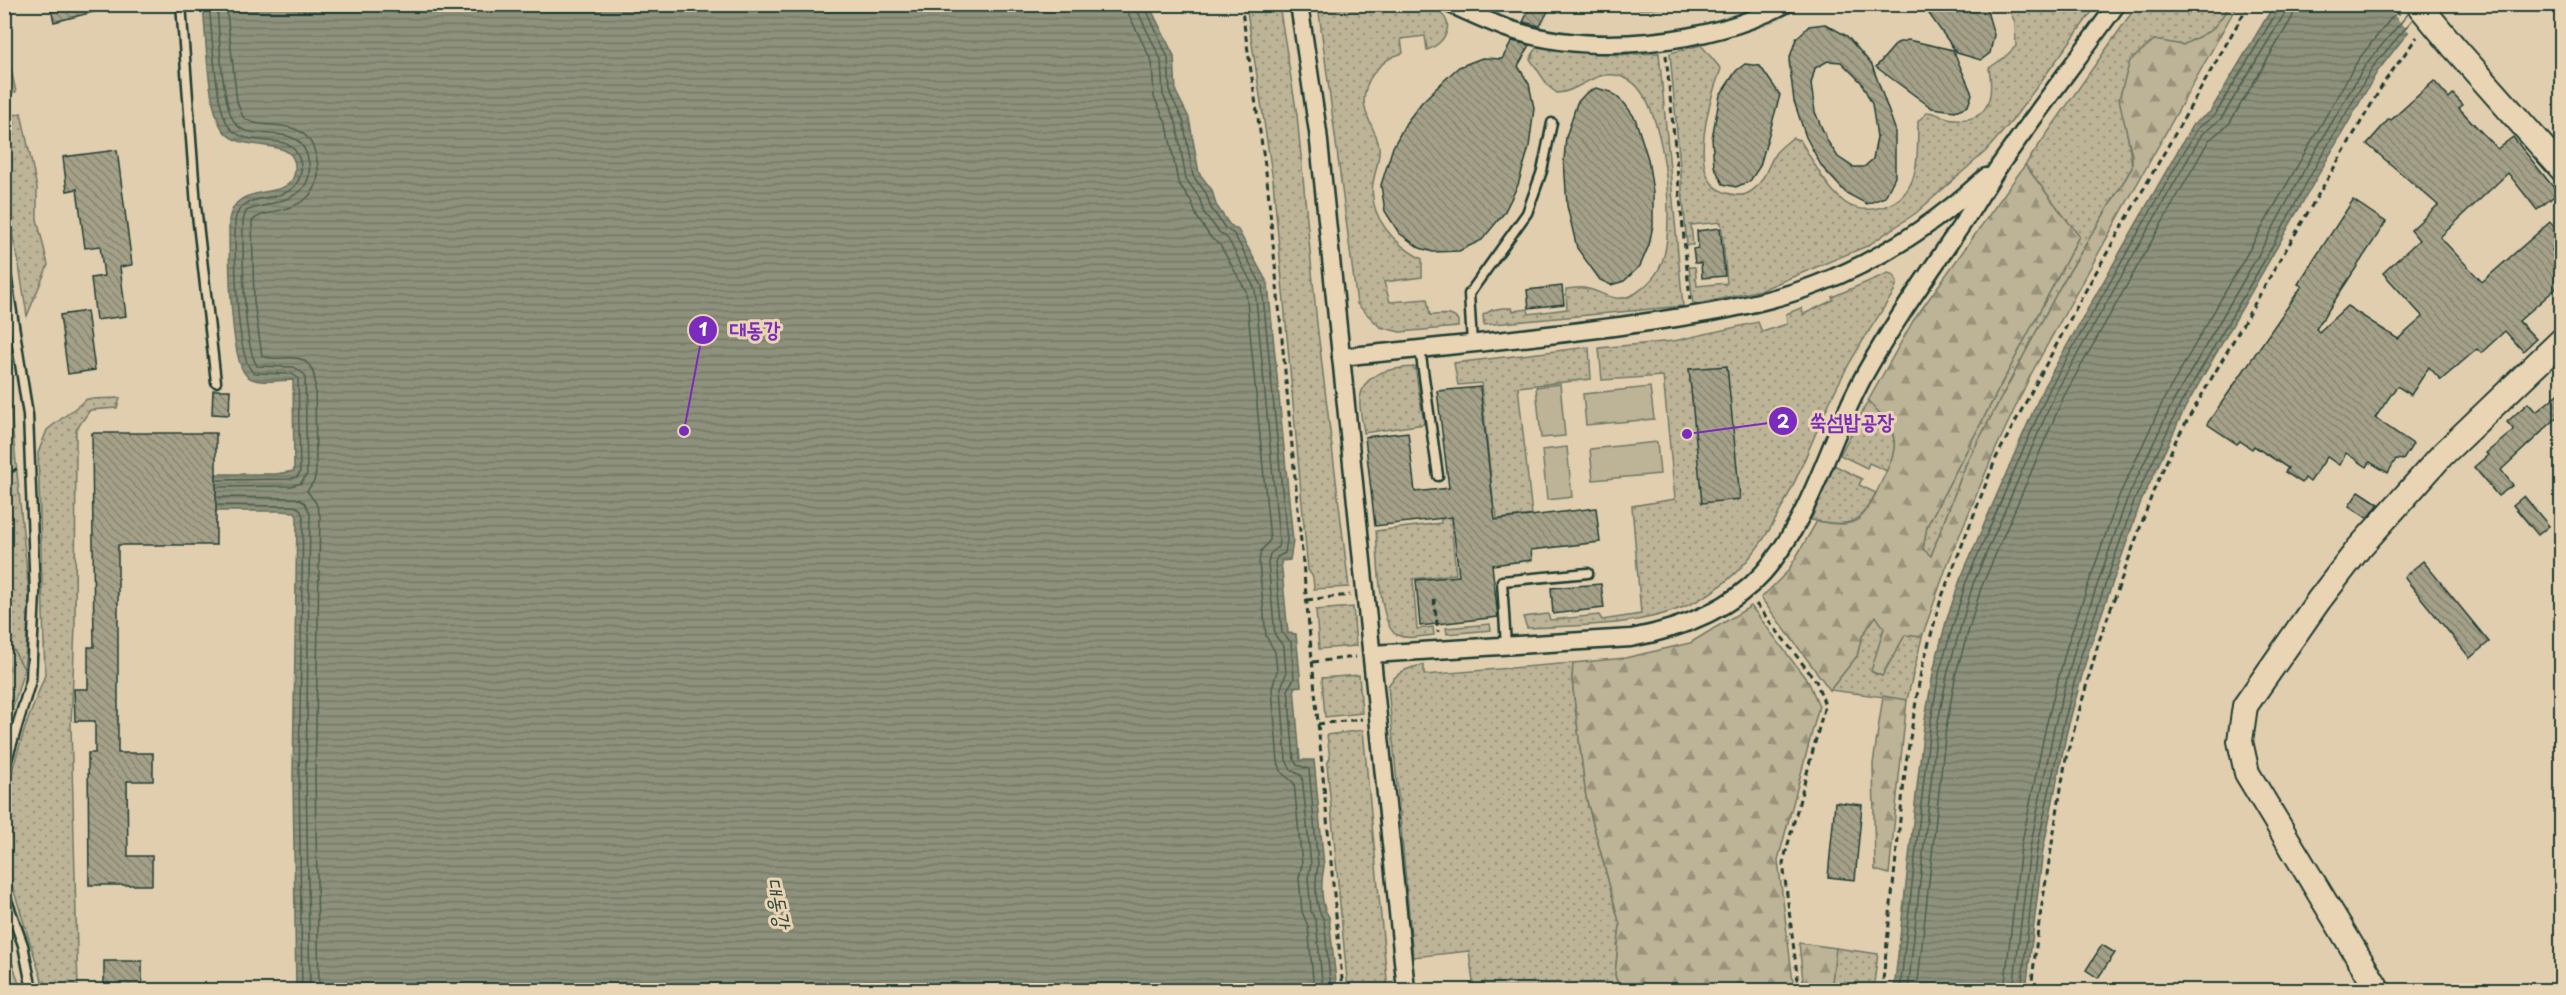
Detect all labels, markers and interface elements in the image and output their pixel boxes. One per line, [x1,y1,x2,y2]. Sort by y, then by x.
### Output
callout: 대동강 [688,310,793,349]
text: 대동강 [730,312,780,344]
text: 1 [699,315,708,342]
callout: 쑥섬밥공장 [1768,402,1907,441]
text: 쑥섬밥공장 [1810,404,1894,436]
text: 2 [1777,407,1790,434]
water label: 대동강 [759,875,801,933]

